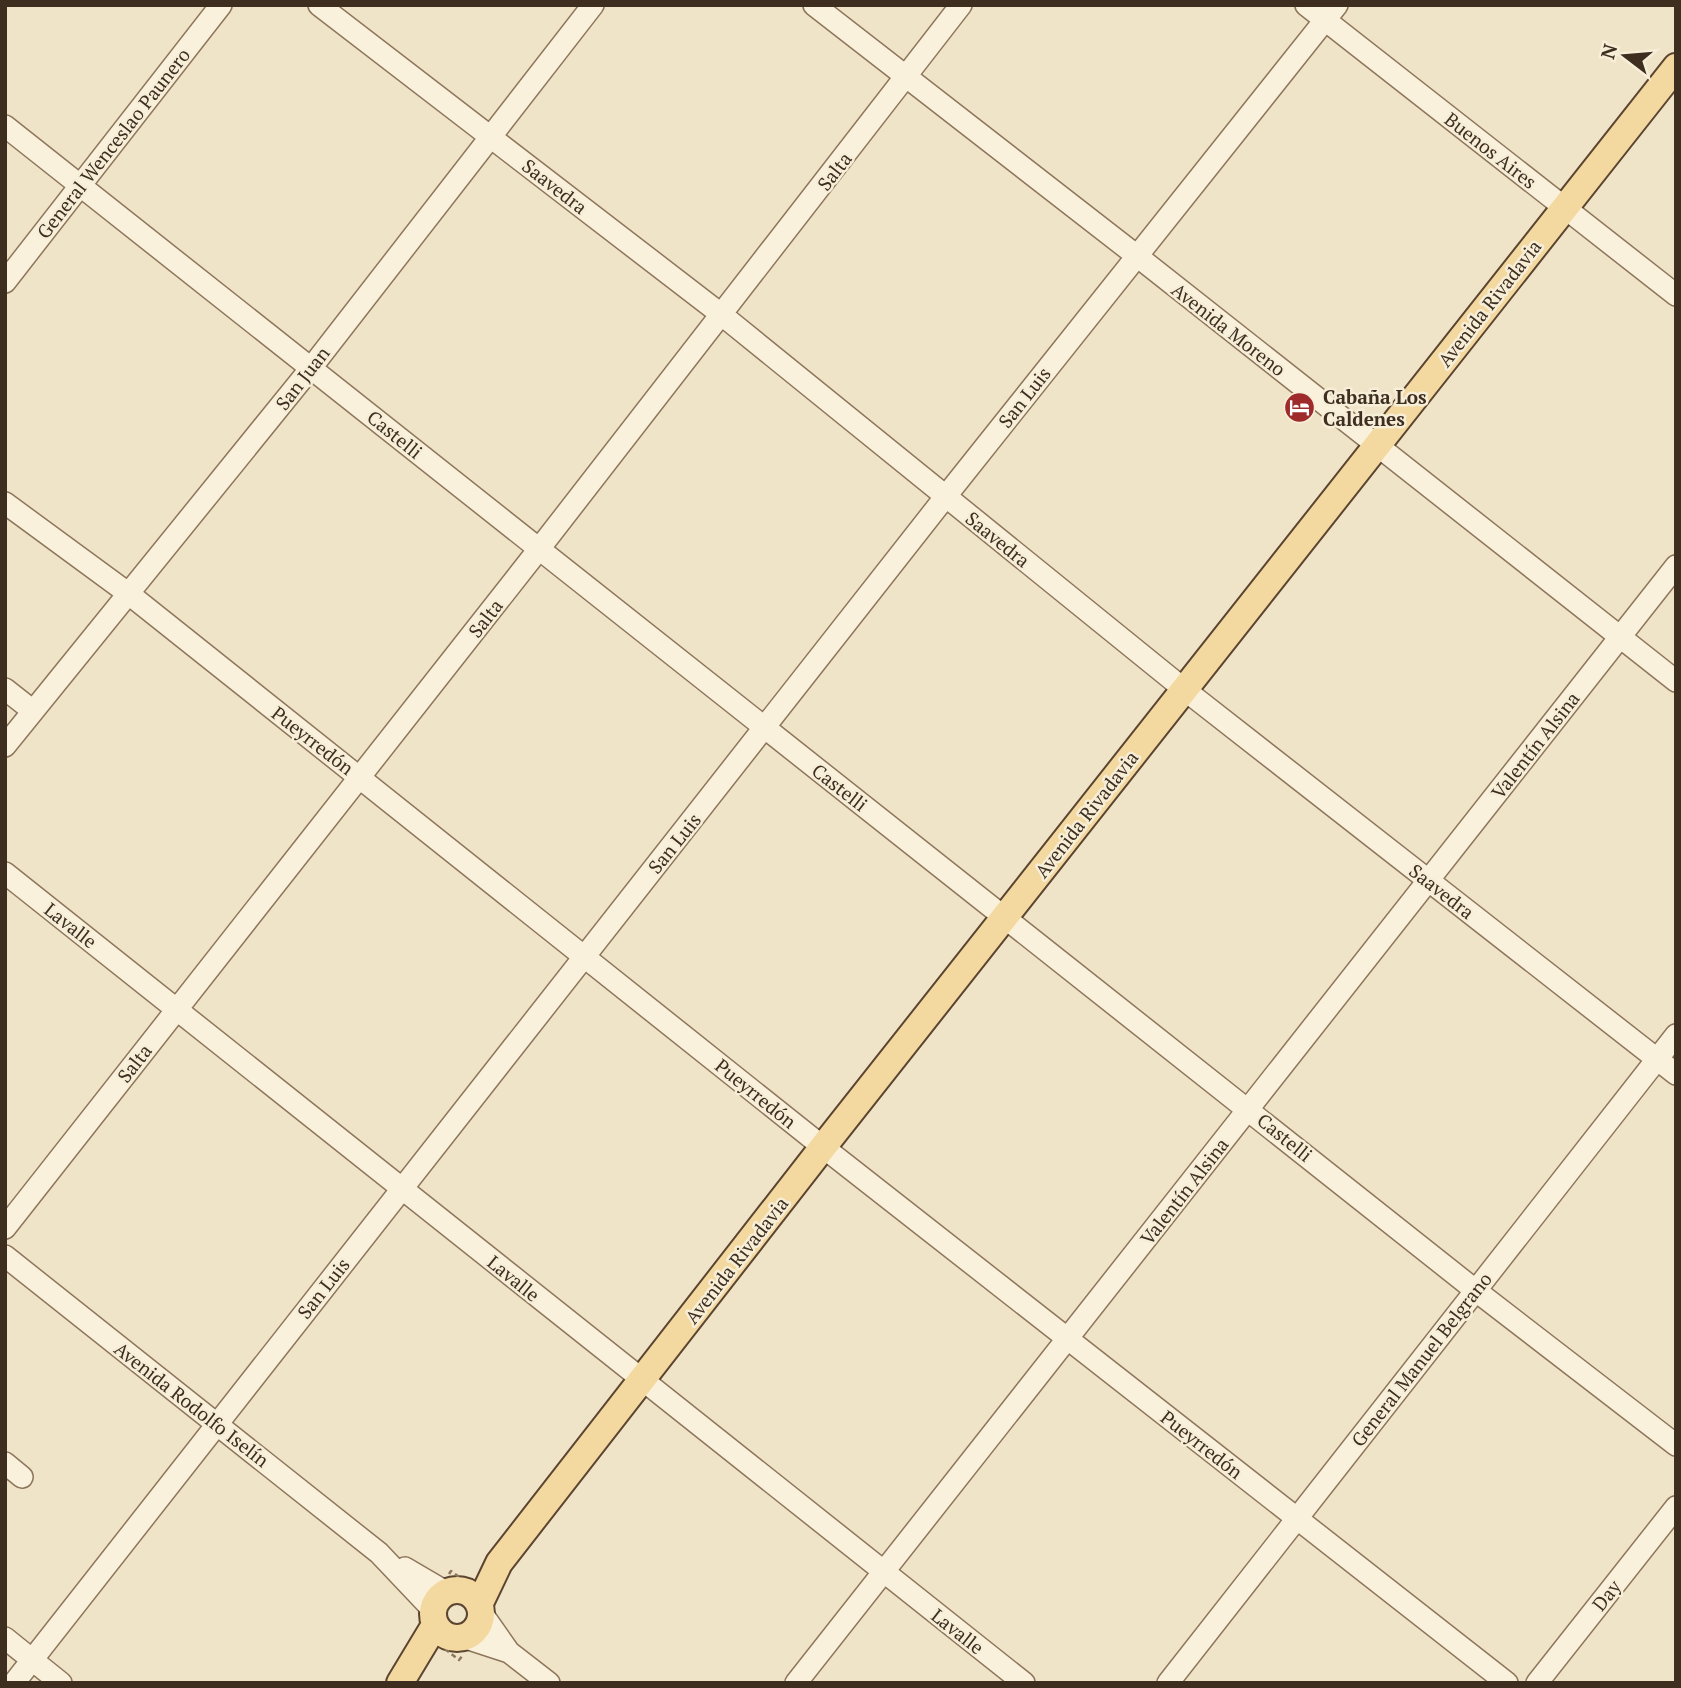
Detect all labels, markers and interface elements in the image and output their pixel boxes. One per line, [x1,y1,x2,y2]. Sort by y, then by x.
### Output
north arrow [1590,21,1660,91]
text: N [1594,40,1622,62]
street label: General Wenceslao Paunero [31,43,195,243]
street label: Buenos Aires [1440,106,1542,194]
street label: Salta [811,146,857,195]
street label: Saavedra [517,153,593,219]
street label: Avenida Rivadavia [1432,234,1547,372]
street label: Avenida Moreno [1167,277,1291,381]
street label: San Juan [269,341,335,415]
street label: San Luis [992,361,1056,433]
place label: Cabaña Los Caldenes [1323,384,1427,431]
hotel icon: Cabaña Los Caldenes [1283,390,1317,424]
street label: Castelli [362,404,428,464]
street label: Saavedra [961,505,1036,573]
street label: Salta [462,593,508,642]
street label: Valentín Alsina [1485,686,1585,804]
street label: Pueyrredón [267,700,359,780]
street label: Avenida Rivadavia [1029,745,1144,883]
street label: Castelli [807,758,873,816]
street label: San Luis [642,808,706,878]
street label: Saavedra [1404,858,1480,924]
street label: Lavalle [40,897,102,953]
street label: Salta [111,1038,157,1087]
street label: Pueyrredón [710,1053,802,1133]
street label: Castelli [1252,1107,1318,1167]
street label: Valentín Alsina [1134,1132,1234,1250]
street label: Avenida Rivadavia [679,1191,794,1329]
street label: Lavalle [483,1249,545,1307]
street label: San Luis [291,1252,355,1324]
street label: General Manuel Belgrano [1345,1267,1497,1451]
street label: Avenida Rodolfo Iselín [110,1336,274,1472]
street label: Pueyrredón [1156,1404,1248,1484]
street label: Day [1586,1574,1626,1616]
street label: Lavalle [927,1603,989,1659]

